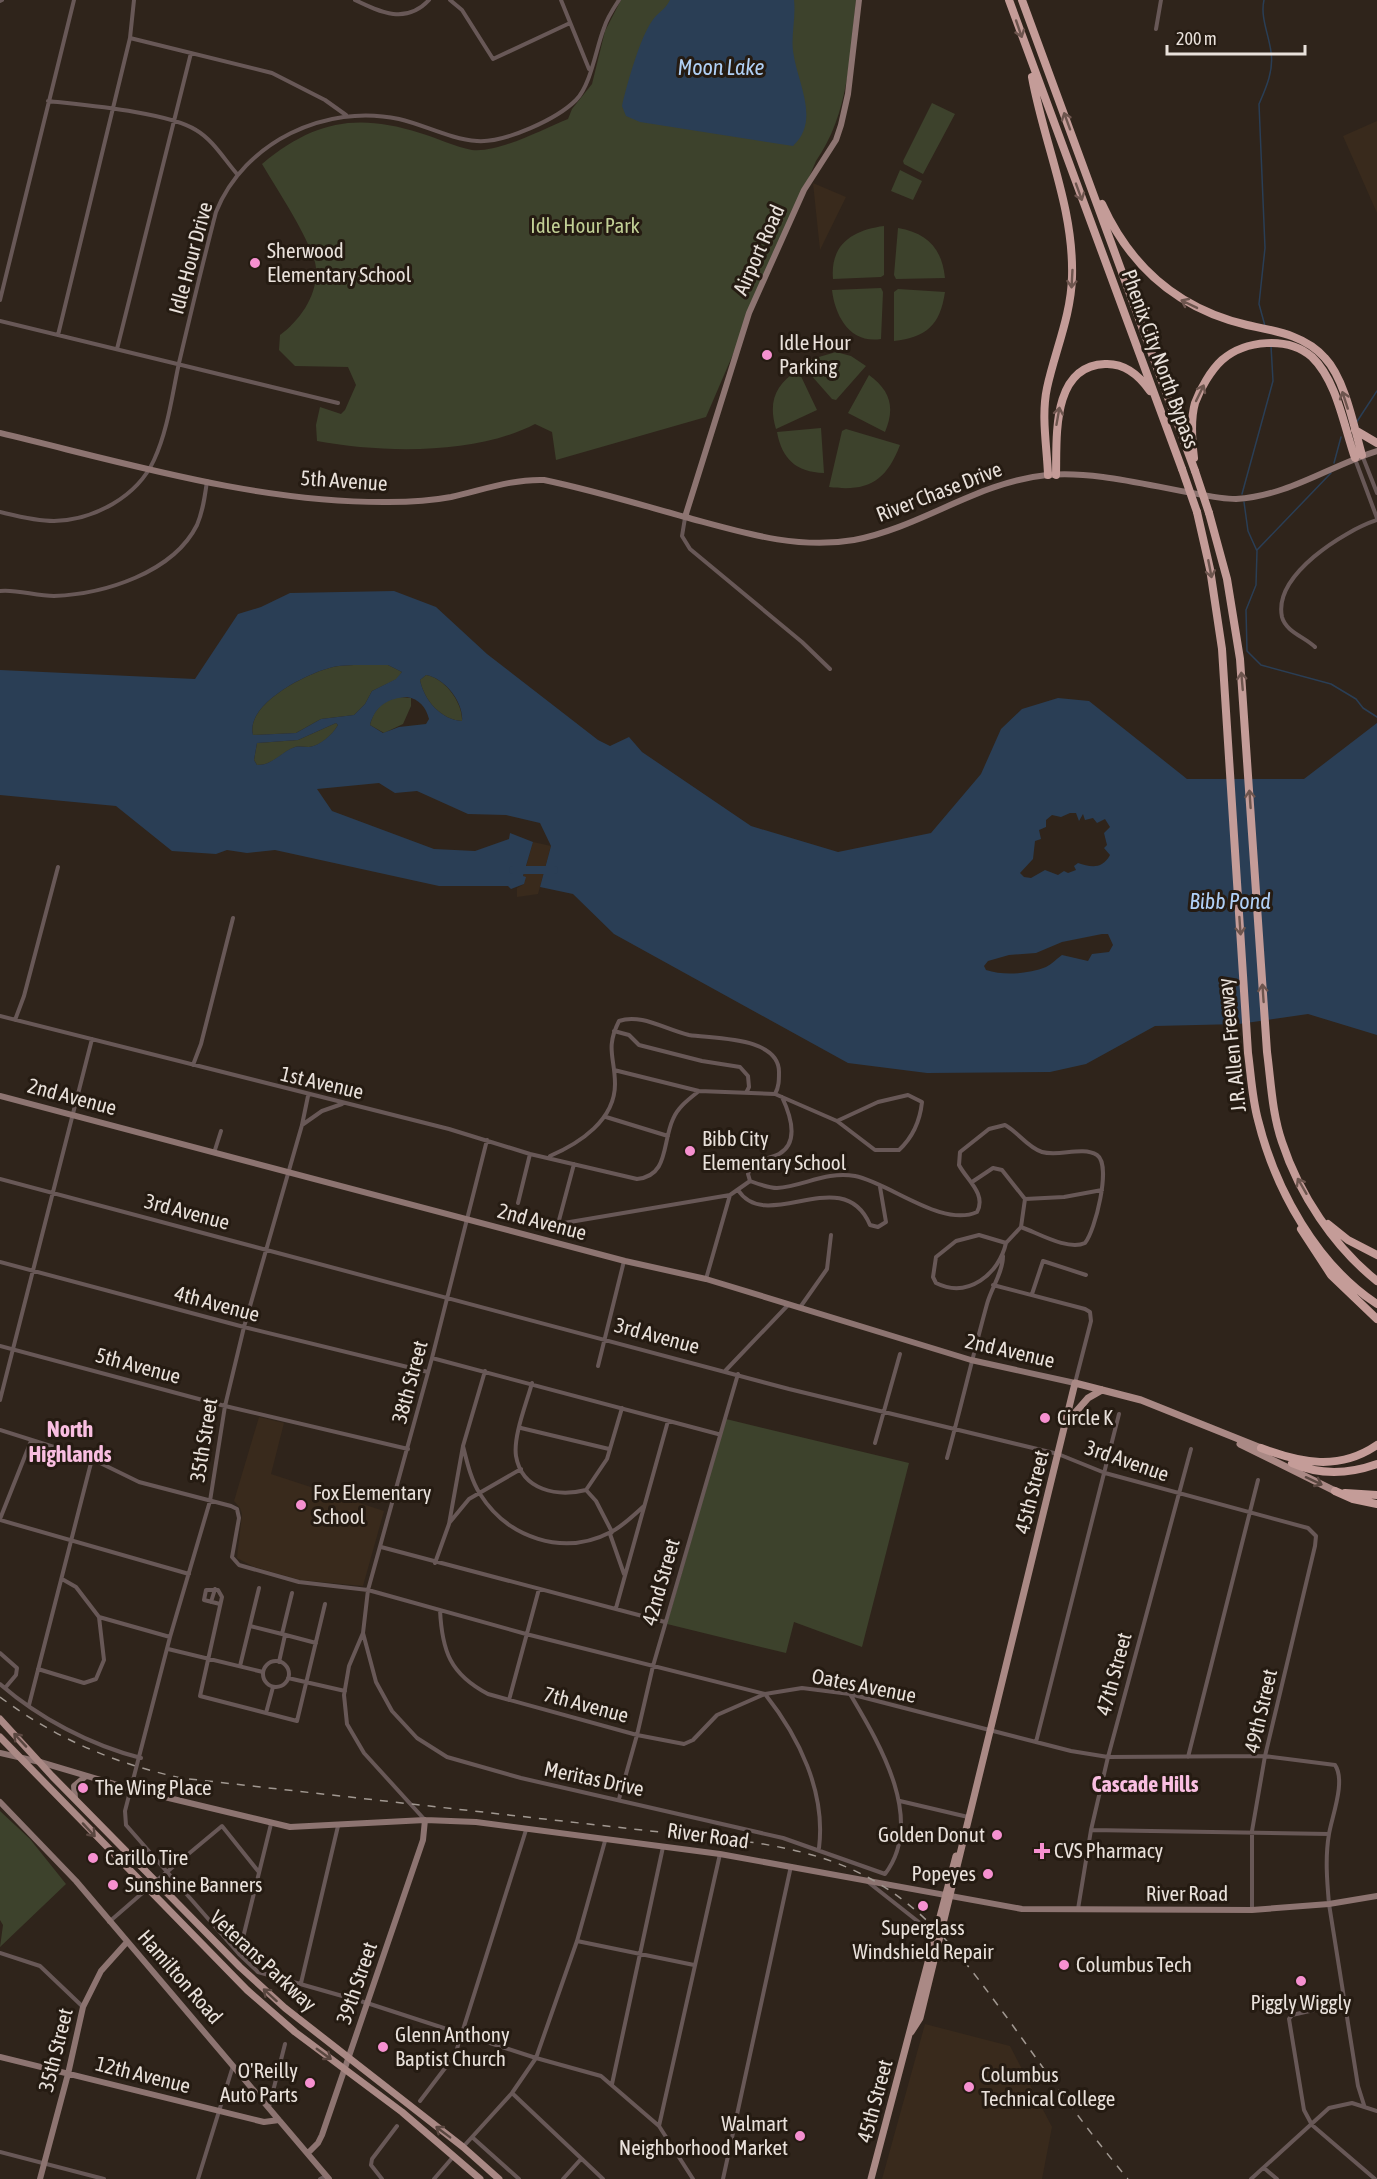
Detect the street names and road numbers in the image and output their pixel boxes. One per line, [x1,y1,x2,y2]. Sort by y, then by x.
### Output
street label: Idle Hour Drive [164,199,217,316]
street label: Airport Road [728,201,789,298]
street label: Phenix City North Bypass [1117,266,1204,451]
street label: River Chase Drive [873,456,1005,526]
street label: 5th Avenue [300,465,388,495]
street label: J.R. Allen Freeway [1212,977,1250,1113]
street label: 1st Avenue [278,1061,366,1103]
street label: 2nd Avenue [25,1073,119,1119]
street label: 3rd Avenue [142,1188,232,1234]
street label: 2nd Avenue [495,1198,589,1244]
street label: 4th Avenue [172,1280,262,1326]
street label: 3rd Avenue [612,1312,702,1358]
street label: 2nd Avenue [963,1328,1057,1372]
street label: 38th Street [386,1338,432,1426]
street label: 5th Avenue [93,1342,183,1388]
street label: 35th Street [185,1396,222,1484]
street label: 3rd Avenue [1082,1435,1172,1486]
street label: 45th Street [1009,1448,1053,1536]
street label: 42nd Street [636,1536,684,1628]
street label: 47th Street [1090,1630,1136,1718]
street label: Oates Avenue [810,1663,918,1707]
street label: 49th Street [1239,1667,1281,1755]
street label: 7th Avenue [541,1681,631,1727]
street label: Meritas Drive [542,1756,646,1800]
street label: River Road [666,1817,751,1853]
street label: River Road [1146,1881,1228,1905]
street label: Veterans Parkway [206,1905,322,2016]
street label: Hamilton Road [134,1925,228,2028]
street label: 39th Street [331,1939,381,2027]
street label: 35th Street [33,2006,77,2094]
street label: 12th Avenue [93,2051,193,2097]
street label: 45th Street [851,2057,897,2145]

